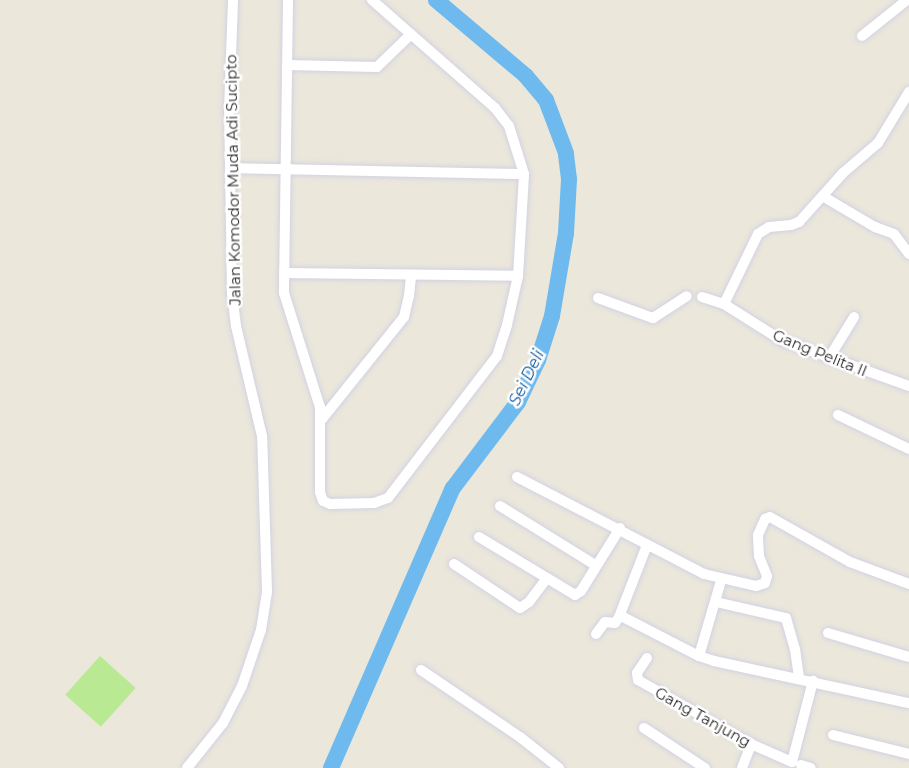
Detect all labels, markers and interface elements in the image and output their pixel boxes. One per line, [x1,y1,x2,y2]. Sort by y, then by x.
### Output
street label: Jalan Komodor Muda Adi Sucipto [222,54,244,306]
street label: Gang Pelita II [770,326,870,380]
water label: Sei Deli [505,347,549,409]
street label: Gang Tanjung [652,683,754,751]

